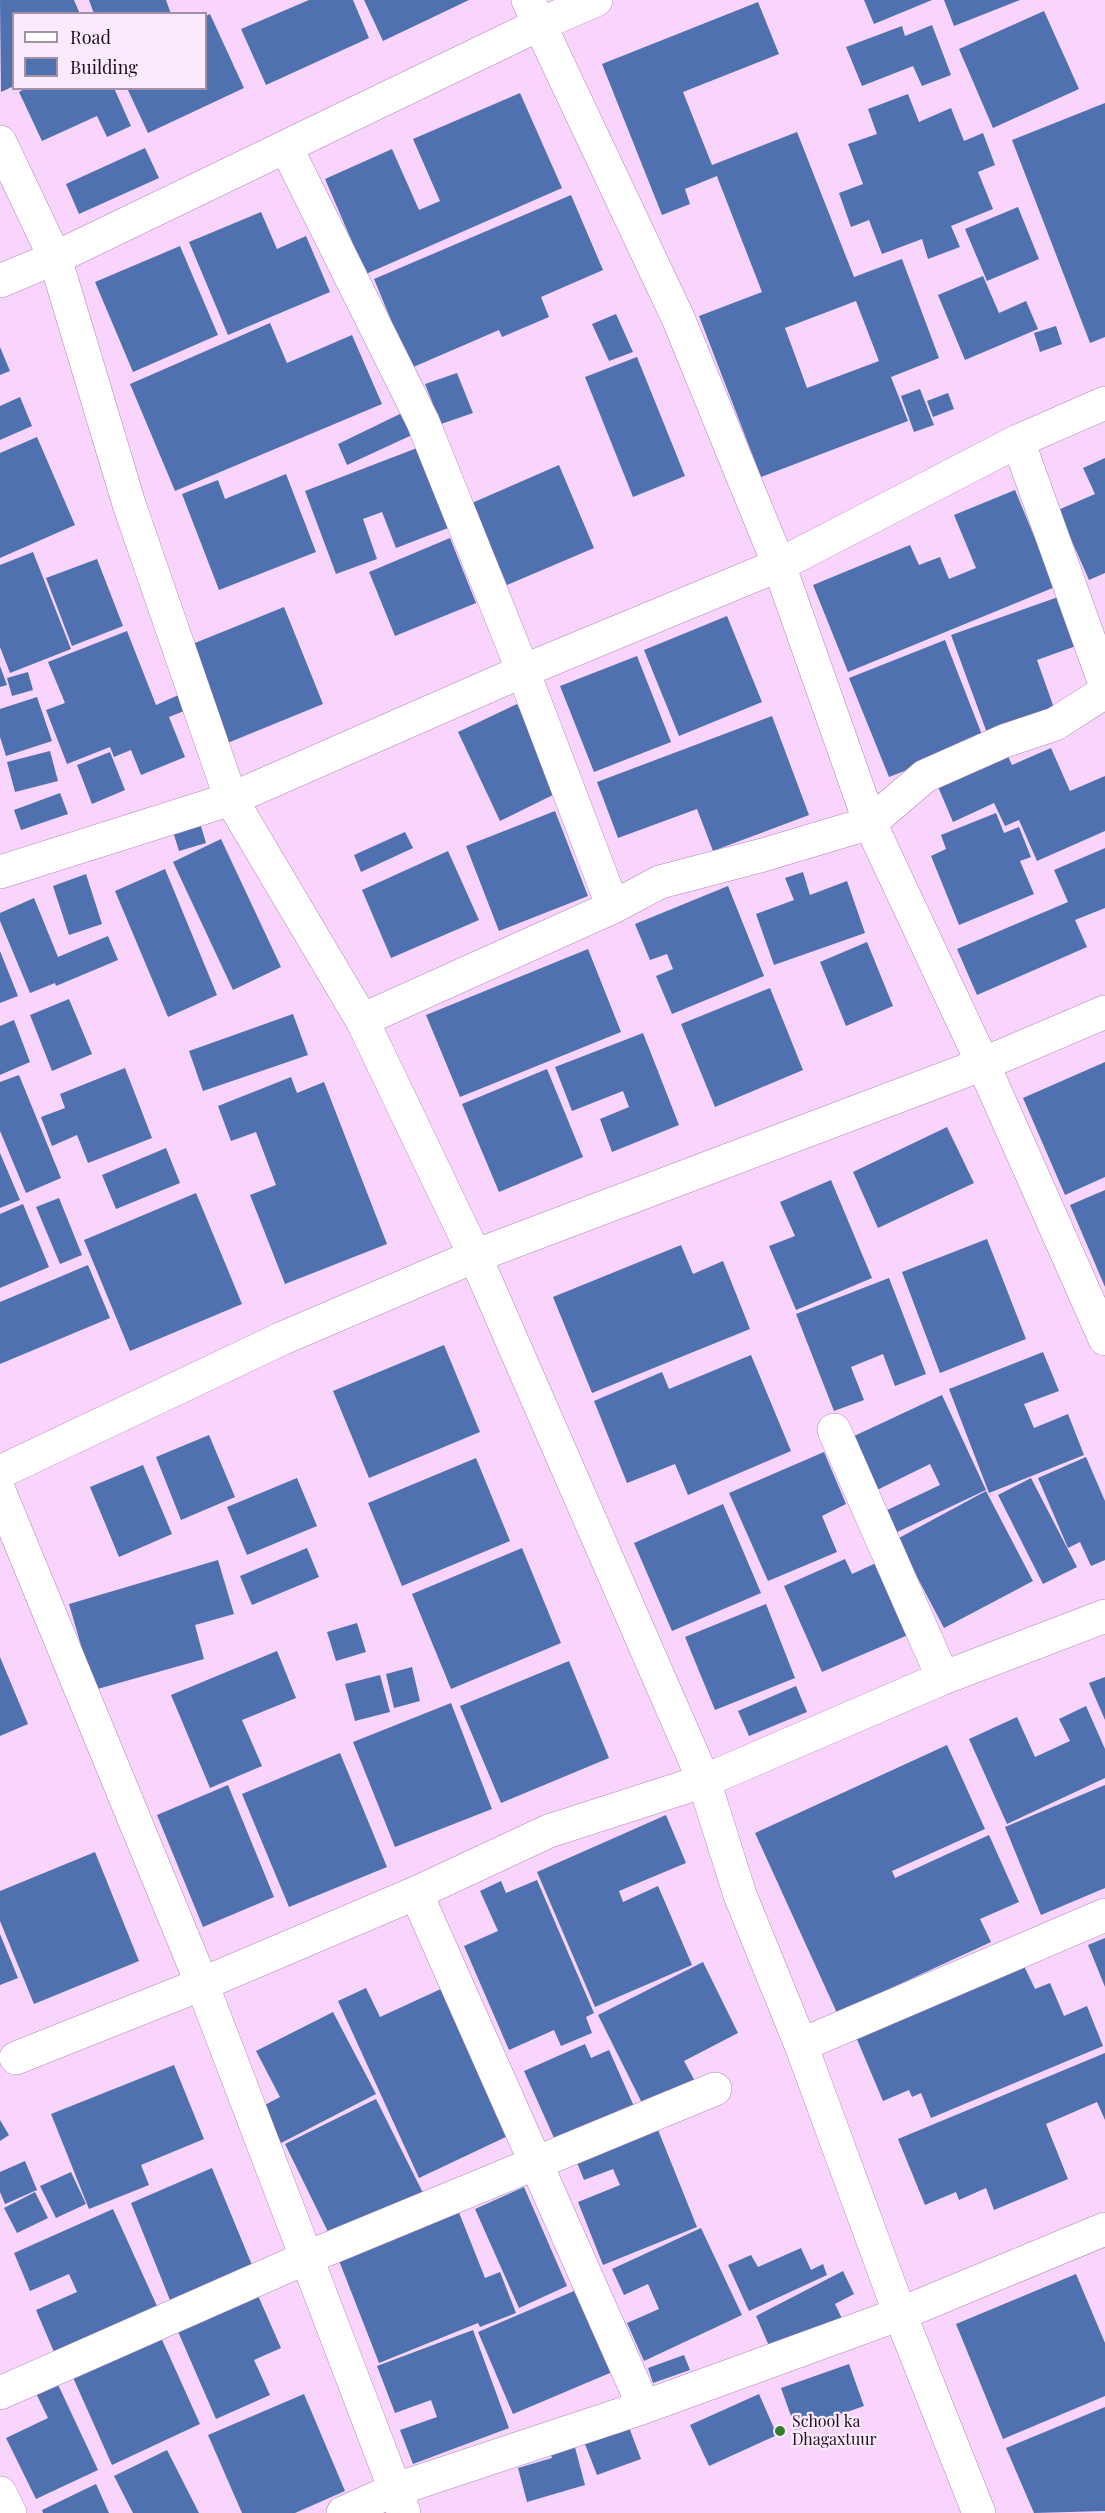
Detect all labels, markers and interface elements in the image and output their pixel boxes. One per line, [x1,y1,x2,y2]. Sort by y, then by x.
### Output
legend [12,12,207,90]
text: Road [70,25,111,49]
text: Building [70,55,138,79]
place label: School ka Dhagaxtuur [792,2412,877,2450]
marker: School ka Dhagaxtuur [773,2424,787,2438]

